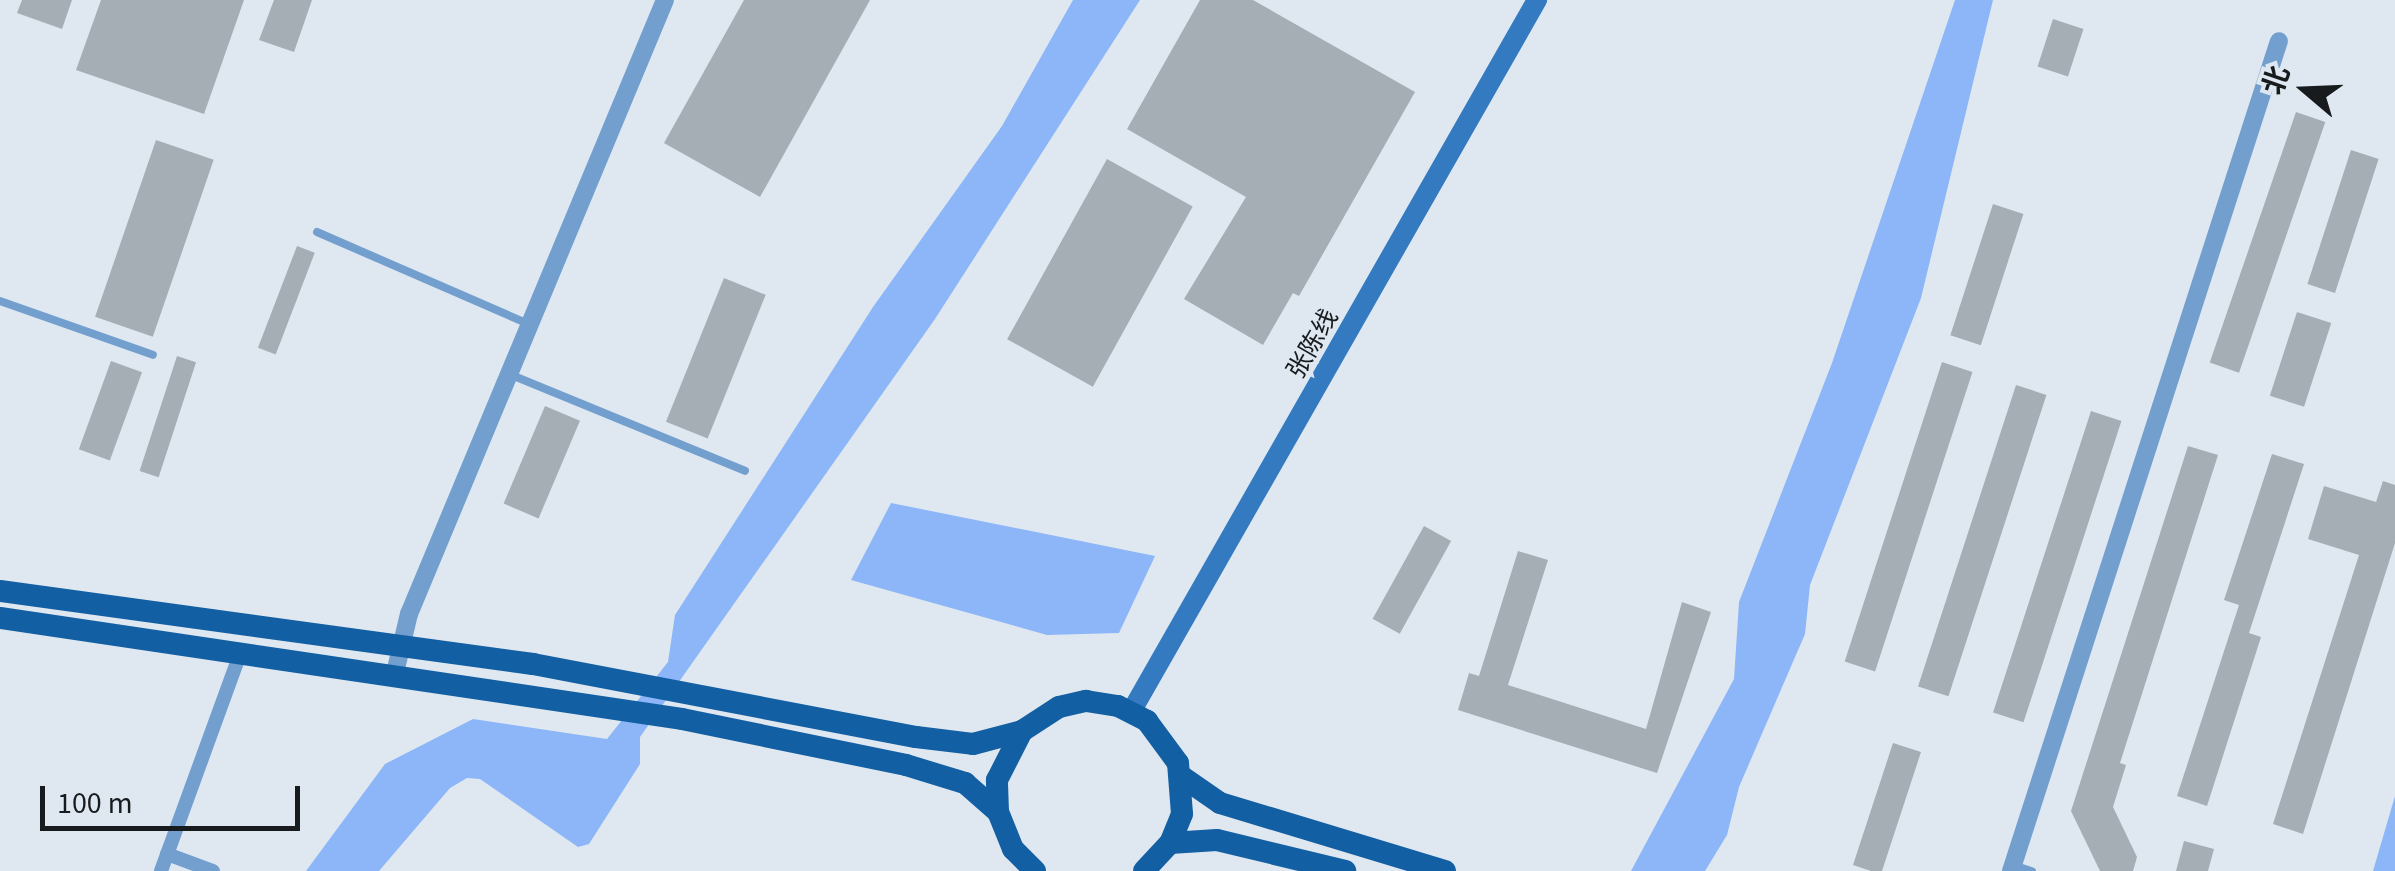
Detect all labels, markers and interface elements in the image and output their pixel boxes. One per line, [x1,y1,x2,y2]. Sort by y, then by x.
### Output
north arrow [2255,40,2355,140]
text: 北 [2253,60,2300,100]
street label: 张陈线 [1281,304,1345,384]
scale bar [45,766,305,828]
text: 100 m [57,782,133,825]

